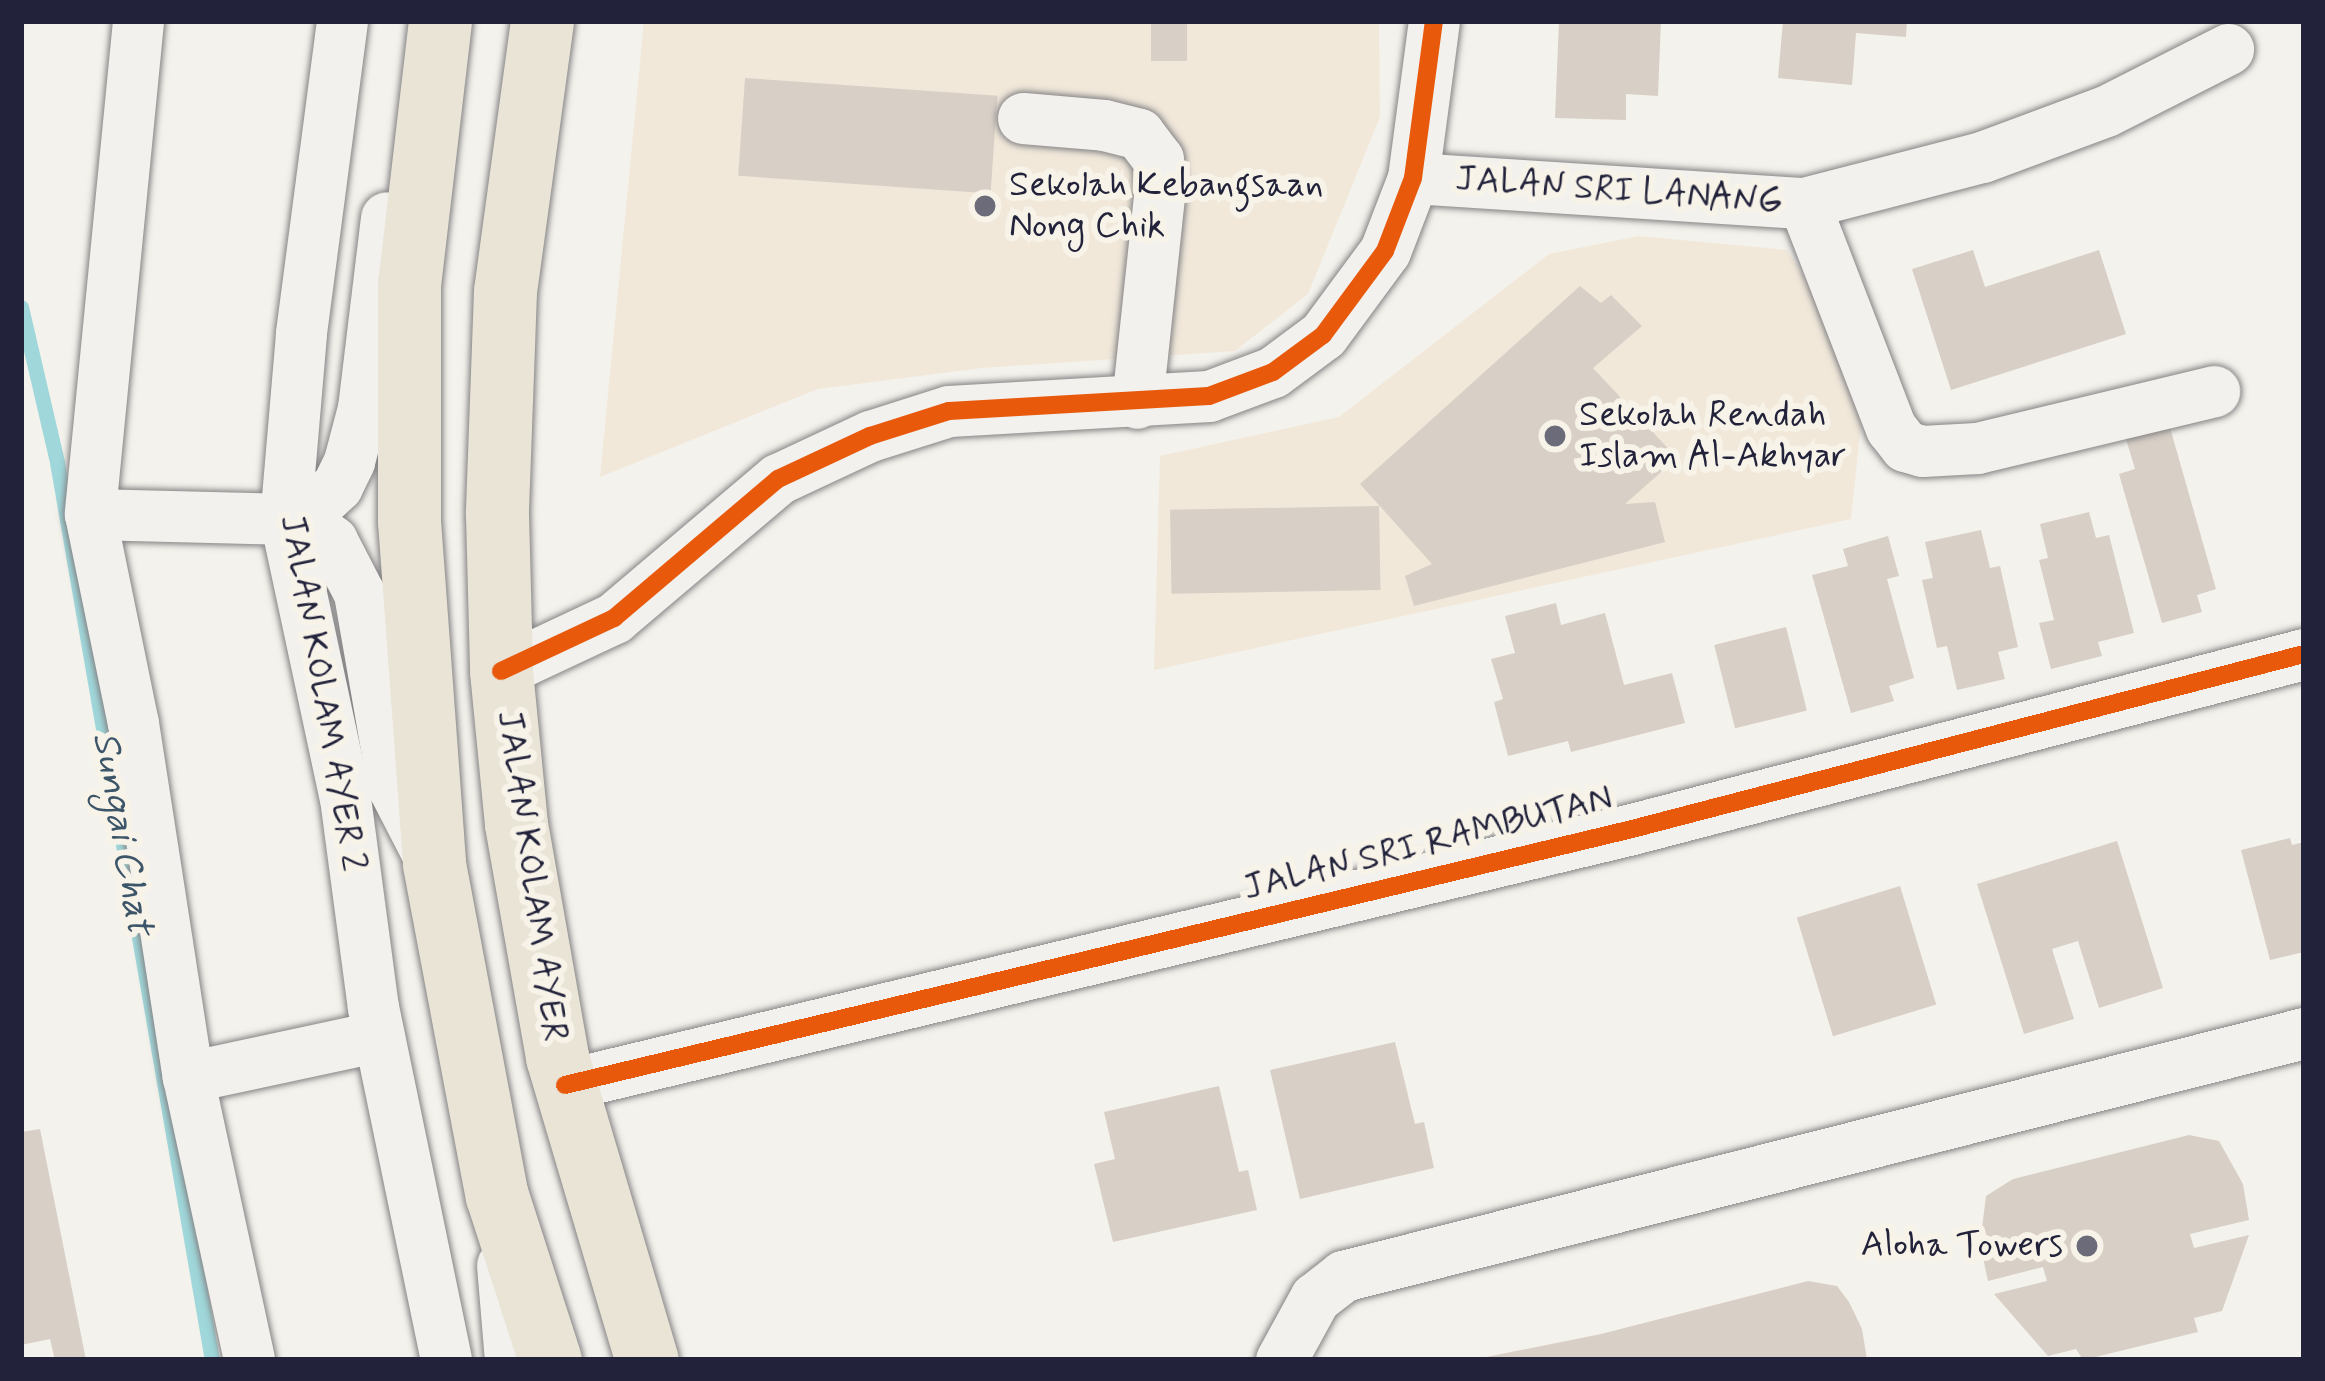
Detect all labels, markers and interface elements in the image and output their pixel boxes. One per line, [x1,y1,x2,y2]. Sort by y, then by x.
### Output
street label: JALAN SRI LANANG [1454,158,1784,224]
place label: Sekolah Kebangsaan Nong Chik [1009,163,1347,248]
marker: Sekolah Kebangsaan Nong Chik [972,193,998,219]
place label: Sekolah Rendah Islam Al-Akhyar [1579,393,1847,478]
marker: Sekolah Rendah Islam Al-Akhyar [1542,423,1568,449]
street label: JALAN KOLAM AYER 2 [269,508,375,878]
street label: JALAN KOLAM AYER [486,704,576,1048]
water label: Sungai Chat [80,728,162,938]
street label: JALAN SRI RAMBUTAN [1239,777,1617,911]
place label: Aloha Towers [1862,1224,2063,1268]
marker: Aloha Towers [2074,1233,2100,1259]

